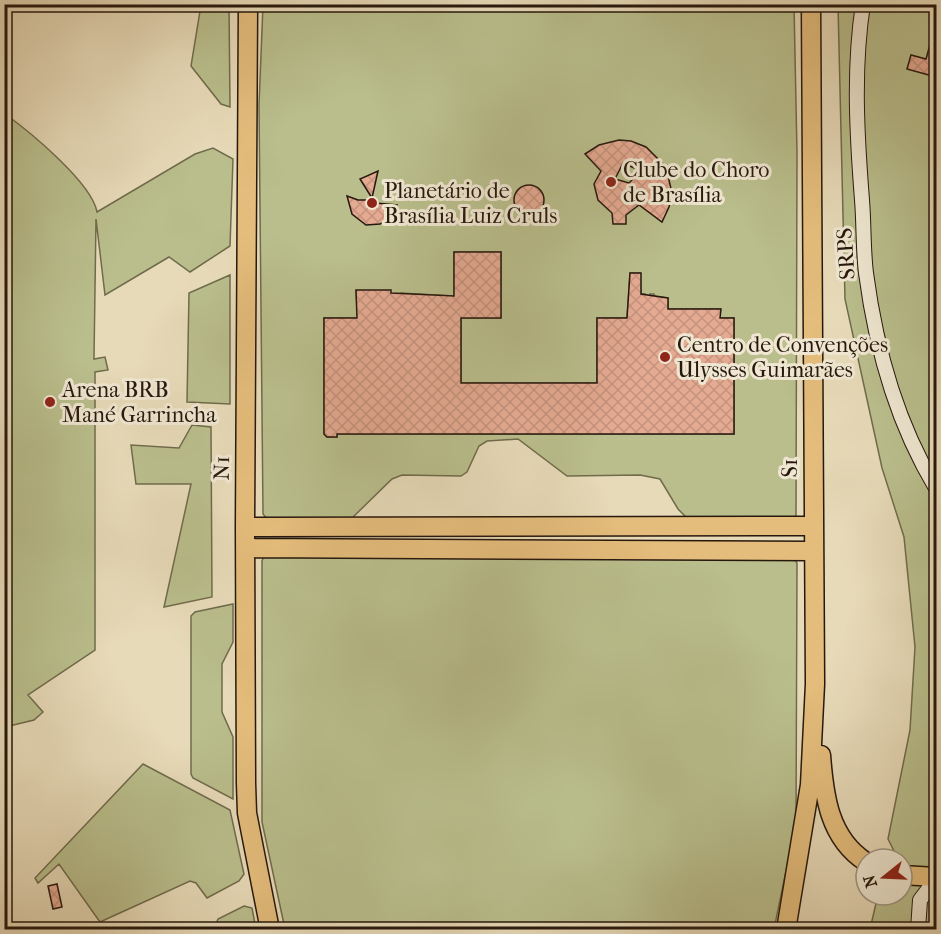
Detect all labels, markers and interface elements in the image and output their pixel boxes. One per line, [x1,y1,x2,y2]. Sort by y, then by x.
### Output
place label: Clube do Choro de Brasília [623,157,770,208]
marker: Clube do Choro de Brasília [604,175,618,189]
place label: Planetário de Brasília Luiz Cruls [384,178,557,229]
marker: Planetário de Brasília Luiz Cruls [365,196,379,210]
street label: SRPS [831,227,861,281]
place label: Centro de Convenções Ulysses Guimarães [677,332,888,383]
marker: Centro de Convenções Ulysses Guimarães [658,350,672,364]
place label: Arena BRB Mané Garrincha [61,377,217,428]
marker: Arena BRB Mané Garrincha [43,395,57,409]
street label: N1 [209,456,235,481]
street label: S1 [777,458,803,478]
north arrow [854,847,914,907]
text: N [859,872,881,890]

